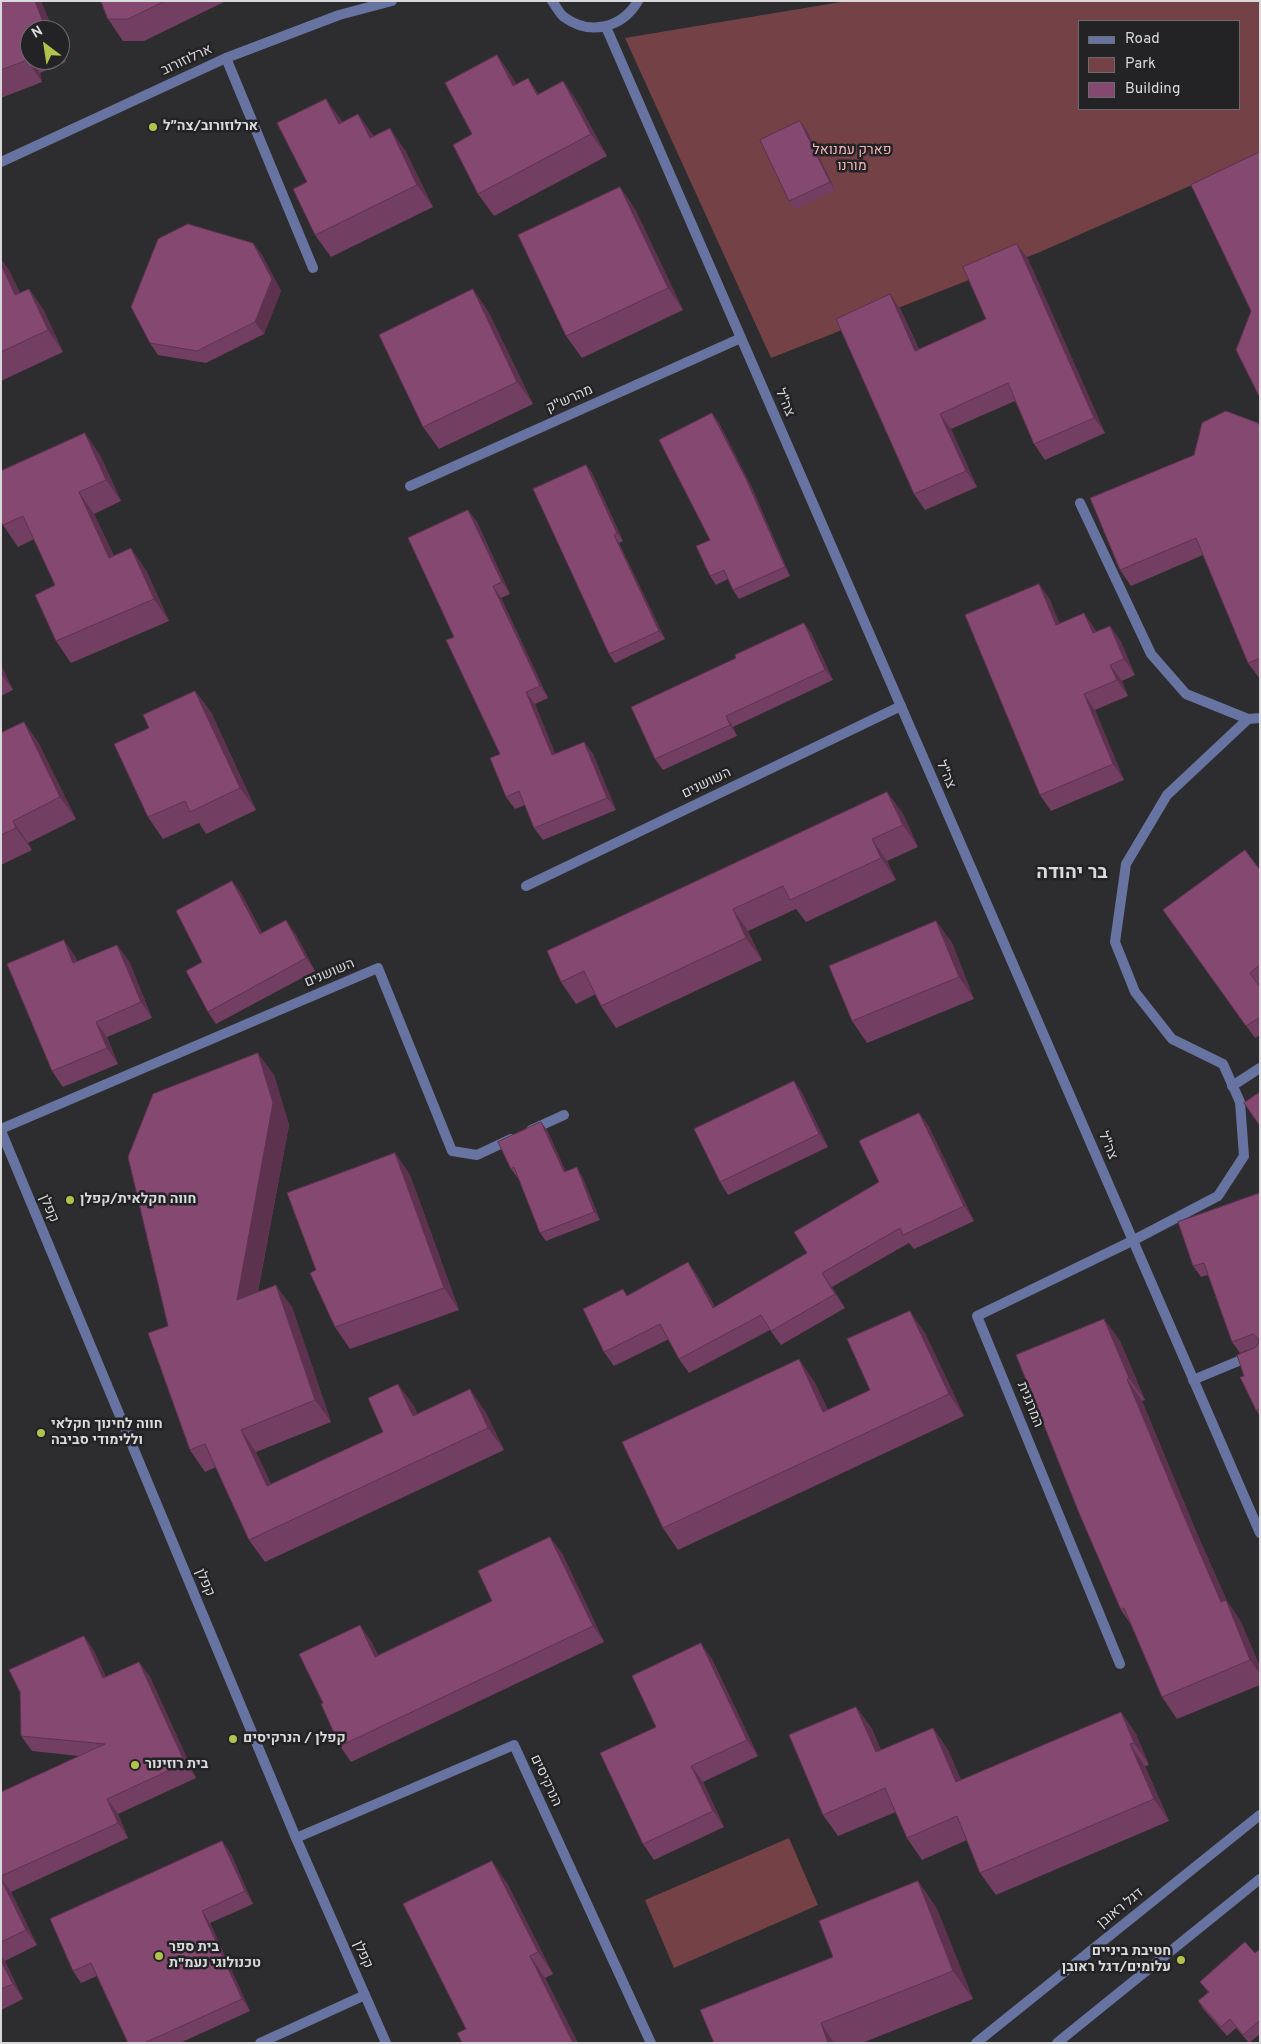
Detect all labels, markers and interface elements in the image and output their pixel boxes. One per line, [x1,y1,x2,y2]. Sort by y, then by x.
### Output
north arrow [20,20,70,70]
legend [1078,20,1241,110]
text: N [29,23,46,42]
text: Road [1125,30,1160,49]
street label: ארלוזורוב [159,42,215,80]
text: Park [1125,55,1156,74]
text: Building [1125,80,1180,99]
place label: ארלוזורוב/צה״ל [163,119,258,135]
marker: ארלוזורוב/צה״ל [147,121,159,133]
park label: פארק עמנואל מורנו [813,143,891,176]
street label: מהרש"ק [544,382,596,418]
street label: צה"ל [771,387,797,419]
street label: צה"ל [932,759,958,791]
street label: השושנים [680,765,734,803]
district label: בר יהודה [1036,863,1108,885]
street label: השושנים [302,956,358,992]
street label: צה"ל [1094,1130,1120,1162]
place label: חווה חקלאית/קפלן [80,1192,196,1208]
street label: קפלן [35,1193,61,1225]
marker: חווה חקלאית/קפלן [64,1194,76,1206]
street label: המרגנית [1012,1380,1046,1430]
place label: חווה לחינוך חקלאי וללימודי סביבה [51,1417,163,1450]
marker: חווה לחינוך חקלאי וללימודי סביבה [35,1427,47,1439]
street label: קפלן [191,1567,217,1599]
place label: קפלן / הנרקיסים [243,1731,346,1747]
marker: קפלן / הנרקיסים [227,1733,239,1745]
street label: הנרקיסים [526,1752,564,1810]
place label: בית רוזינור [145,1757,208,1773]
marker: בית רוזינור [129,1759,141,1771]
street label: דגל ראובן [1095,1885,1147,1933]
street label: קפלן [348,1938,376,1972]
place label: בית ספר טכנולוגי נעמ"ת [169,1940,261,1972]
place label: חטיבת ביניים עלומים/דגל ראובן [1062,1944,1171,1976]
marker: בית ספר טכנולוגי נעמ"ת [153,1950,165,1962]
marker: חטיבת ביניים עלומים/דגל ראובן [1175,1954,1187,1966]

